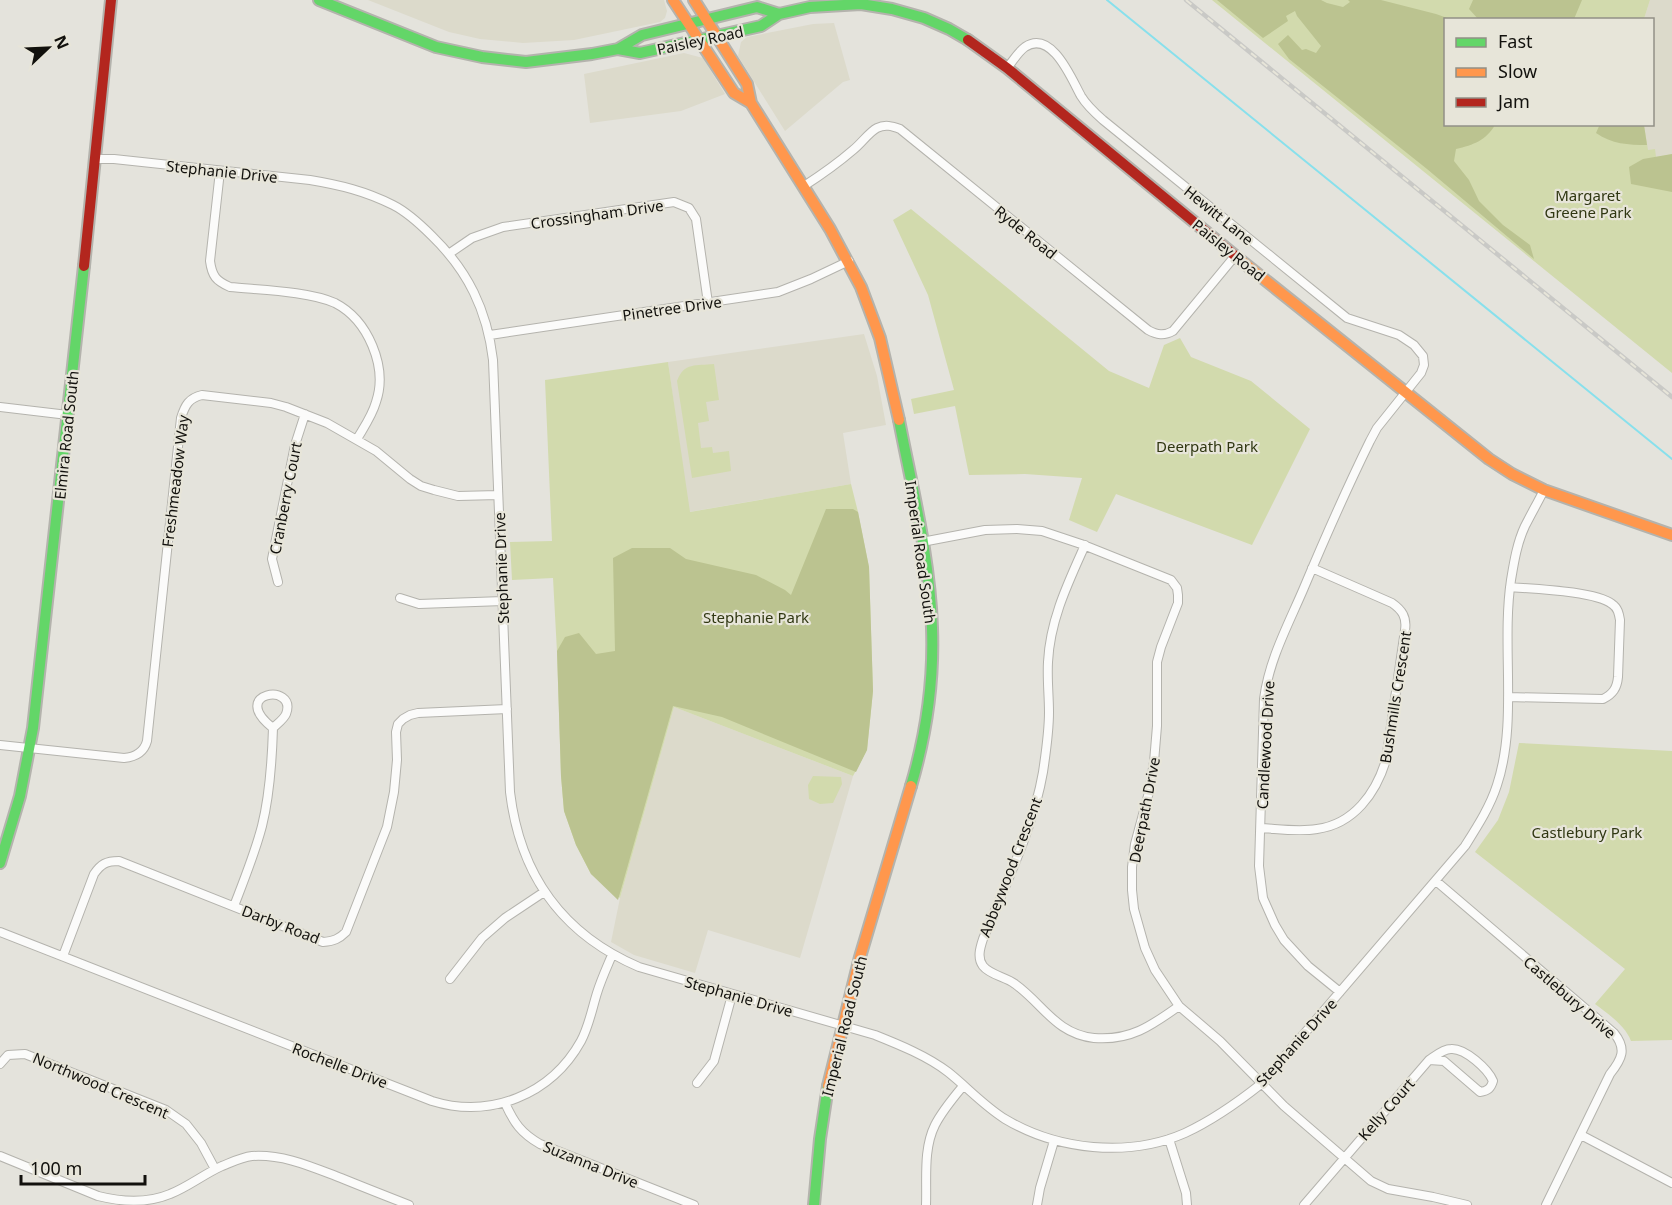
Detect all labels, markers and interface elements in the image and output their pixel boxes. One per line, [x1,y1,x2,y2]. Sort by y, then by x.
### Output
north arrow [18,18,78,78]
legend [1444,18,1654,126]
street label: Paisley Road [655,21,745,59]
text: Fast [1498,29,1533,53]
text: N [49,32,74,52]
text: Slow [1498,59,1537,83]
text: Jam [1496,89,1530,113]
street label: Stephanie Drive [165,155,279,187]
street label: Hewitt Lane [1180,181,1258,249]
park label: Margaret Greene Park [1544,185,1632,222]
street label: Crossingham Drive [529,195,665,233]
street label: Ryde Road [991,201,1061,263]
street label: Paisley Road [1188,214,1270,286]
street label: Pinetree Drive [621,291,723,325]
street label: Elmira Road South [49,370,83,500]
street label: Freshmeadow Way [157,413,193,548]
park label: Deerpath Park [1156,436,1258,456]
street label: Cranberry Court [264,440,306,556]
street label: Imperial Road South [901,479,941,625]
street label: Stephanie Drive [489,512,513,624]
park label: Stephanie Park [703,607,809,627]
street label: Bushmills Crescent [1375,629,1415,765]
street label: Candlewood Drive [1252,680,1278,810]
street label: Deerpath Drive [1124,755,1164,865]
street label: Abbeywood Crescent [974,794,1046,940]
park label: Castlebury Park [1532,822,1642,842]
street label: Darby Road [239,900,323,948]
street label: Castlebury Drive [1520,951,1620,1043]
street label: Imperial Road South [817,954,871,1098]
street label: Stephanie Drive [683,971,795,1021]
street label: Stephanie Drive [1251,994,1341,1090]
street label: Rochelle Drive [289,1038,391,1092]
street label: Northwood Crescent [30,1047,173,1123]
street label: Kelly Court [1353,1073,1419,1144]
street label: Suzanna Drive [540,1136,642,1192]
scale bar [21,1148,146,1186]
text: 100 m [30,1156,82,1180]

